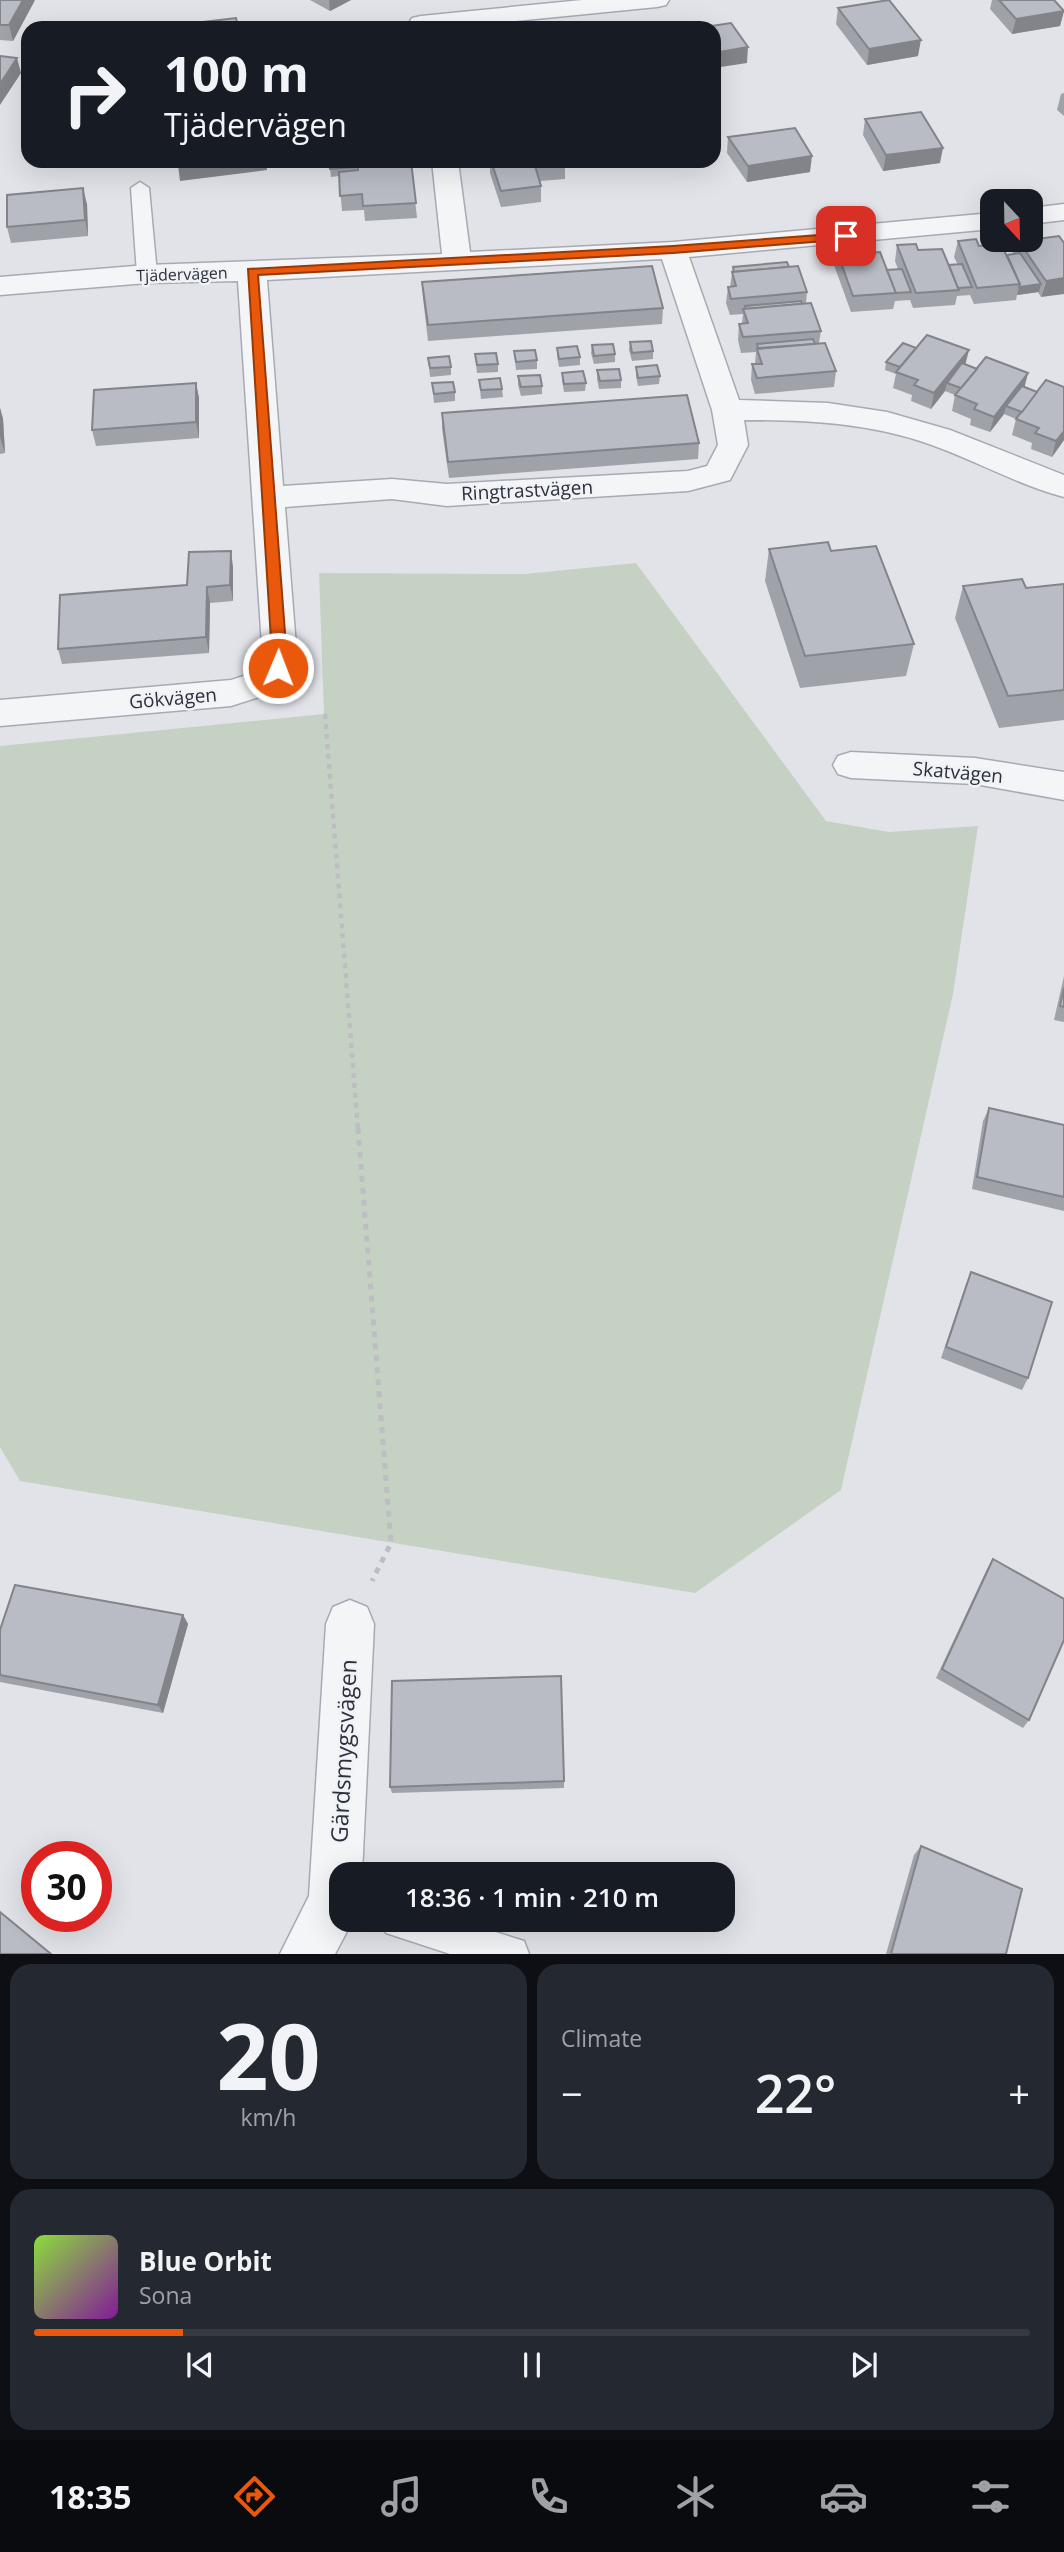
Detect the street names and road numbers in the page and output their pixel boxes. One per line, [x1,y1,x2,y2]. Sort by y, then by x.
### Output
street label: Tjädervägen [136,261,228,287]
street label: Ringtrastvägen [460,474,594,506]
street label: Gökvägen [128,681,218,715]
street label: Skatvägen [912,755,1004,789]
street label: Gärdsmygsvägen [322,1658,364,1844]

